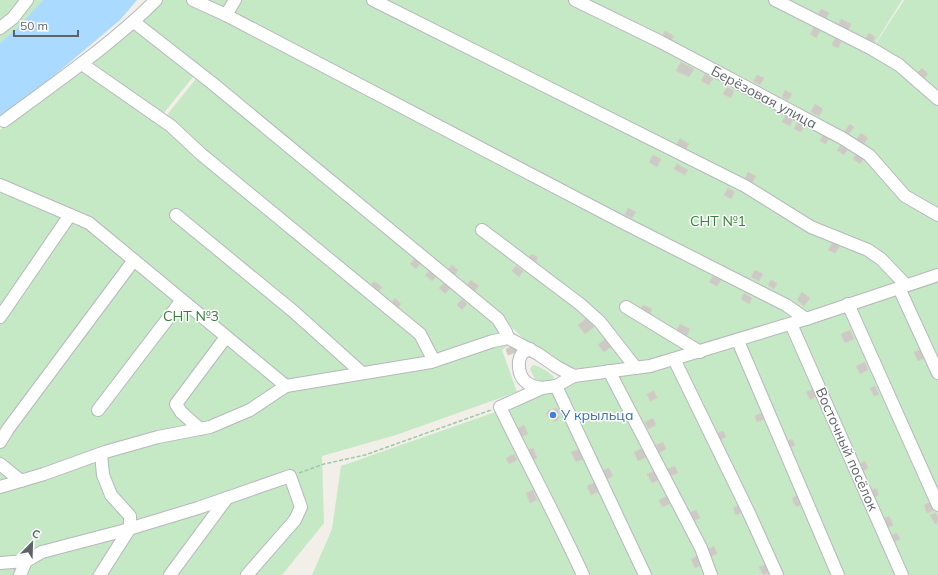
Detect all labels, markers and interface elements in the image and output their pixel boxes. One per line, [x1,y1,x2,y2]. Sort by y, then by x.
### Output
scale bar [14,12,78,38]
text: 50 m [20,18,48,33]
street label: Берёзовая улица [708,62,820,132]
park label: СНТ №1 [690,212,746,230]
park label: СНТ №3 [163,307,219,325]
street label: Восточный посёлок [812,385,882,514]
place label: У крыльца [560,406,633,424]
marker: У крыльца [548,410,558,420]
north arrow [12,523,52,563]
text: С [30,526,43,542]

